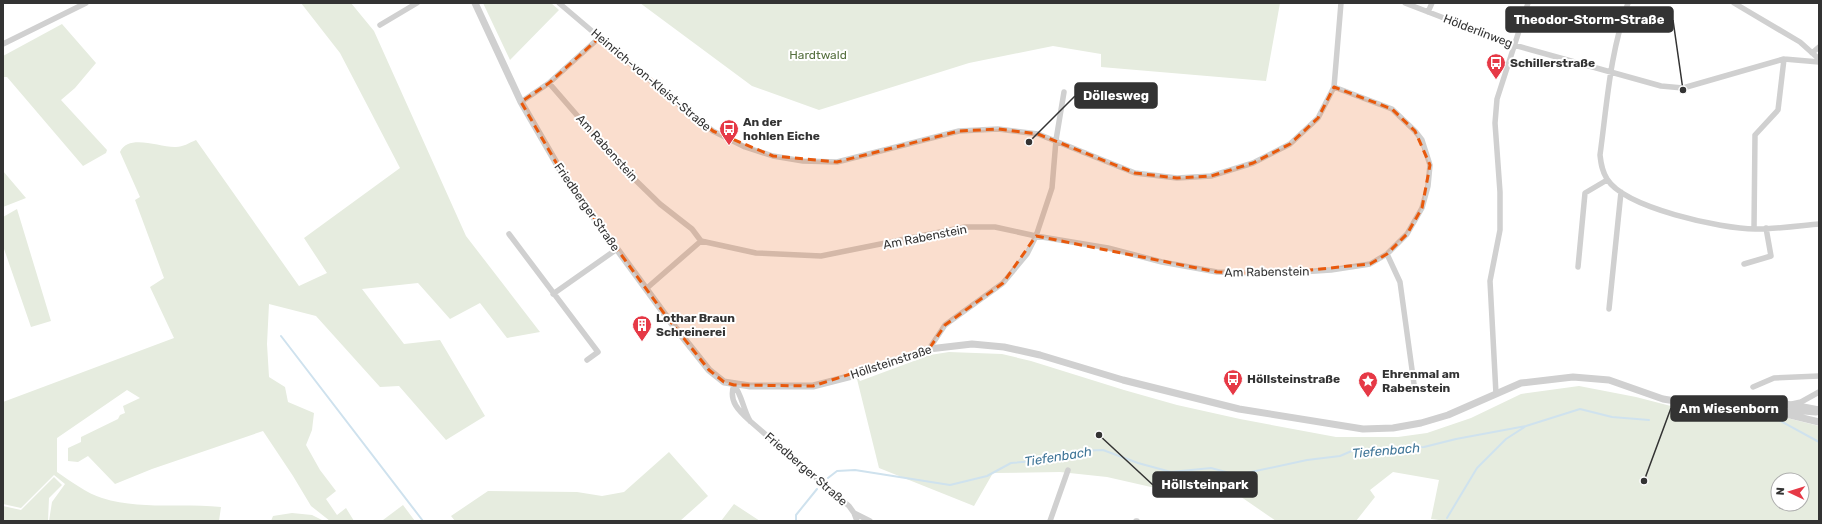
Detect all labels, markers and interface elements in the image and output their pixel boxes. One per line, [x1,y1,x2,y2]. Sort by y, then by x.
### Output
callout: Theodor-Storm-Straße [1506,7,1673,32]
street label: Hölderlinweg [1441,11,1515,51]
text: Theodor-Storm-Straße [1514,12,1665,27]
street label: Heinrich-von-Kleist-Straße [588,26,714,134]
park label: Hardtwald [789,48,847,62]
bus stop icon: Schillerstraße [1485,52,1507,80]
place label: Schillerstraße [1510,56,1595,70]
callout: Döllesweg [1075,83,1157,108]
text: Döllesweg [1083,88,1149,103]
street label: Am Rabenstein [573,112,641,184]
place label: An der hohlen Eiche [743,115,820,143]
bus stop icon: An der hohlen Eiche [718,118,740,146]
street label: Friedberger Straße [551,160,623,254]
street label: Am Rabenstein [882,222,968,252]
street label: Am Rabenstein [1224,264,1310,280]
place label: Lothar Braun Schreinerei [656,311,735,339]
building icon: Lothar Braun Schreinerei [631,314,653,342]
street label: Höllsteinstraße [849,342,934,382]
place label: Ehrenmal am Rabenstein [1382,367,1460,395]
bus stop icon: Höllsteinstraße [1222,368,1244,396]
place icon: Ehrenmal am Rabenstein [1357,370,1379,398]
place label: Höllsteinstraße [1247,372,1340,386]
callout: Am Wiesenborn [1671,396,1787,421]
text: Am Wiesenborn [1679,401,1779,416]
street label: Friedberger Straße [762,429,850,509]
water label: Tiefenbach [1352,440,1421,461]
water label: Tiefenbach [1023,444,1093,469]
callout: Höllsteinpark [1153,472,1257,497]
north arrow [1770,472,1810,512]
text: Höllsteinpark [1161,477,1249,492]
text: N [1774,487,1787,496]

